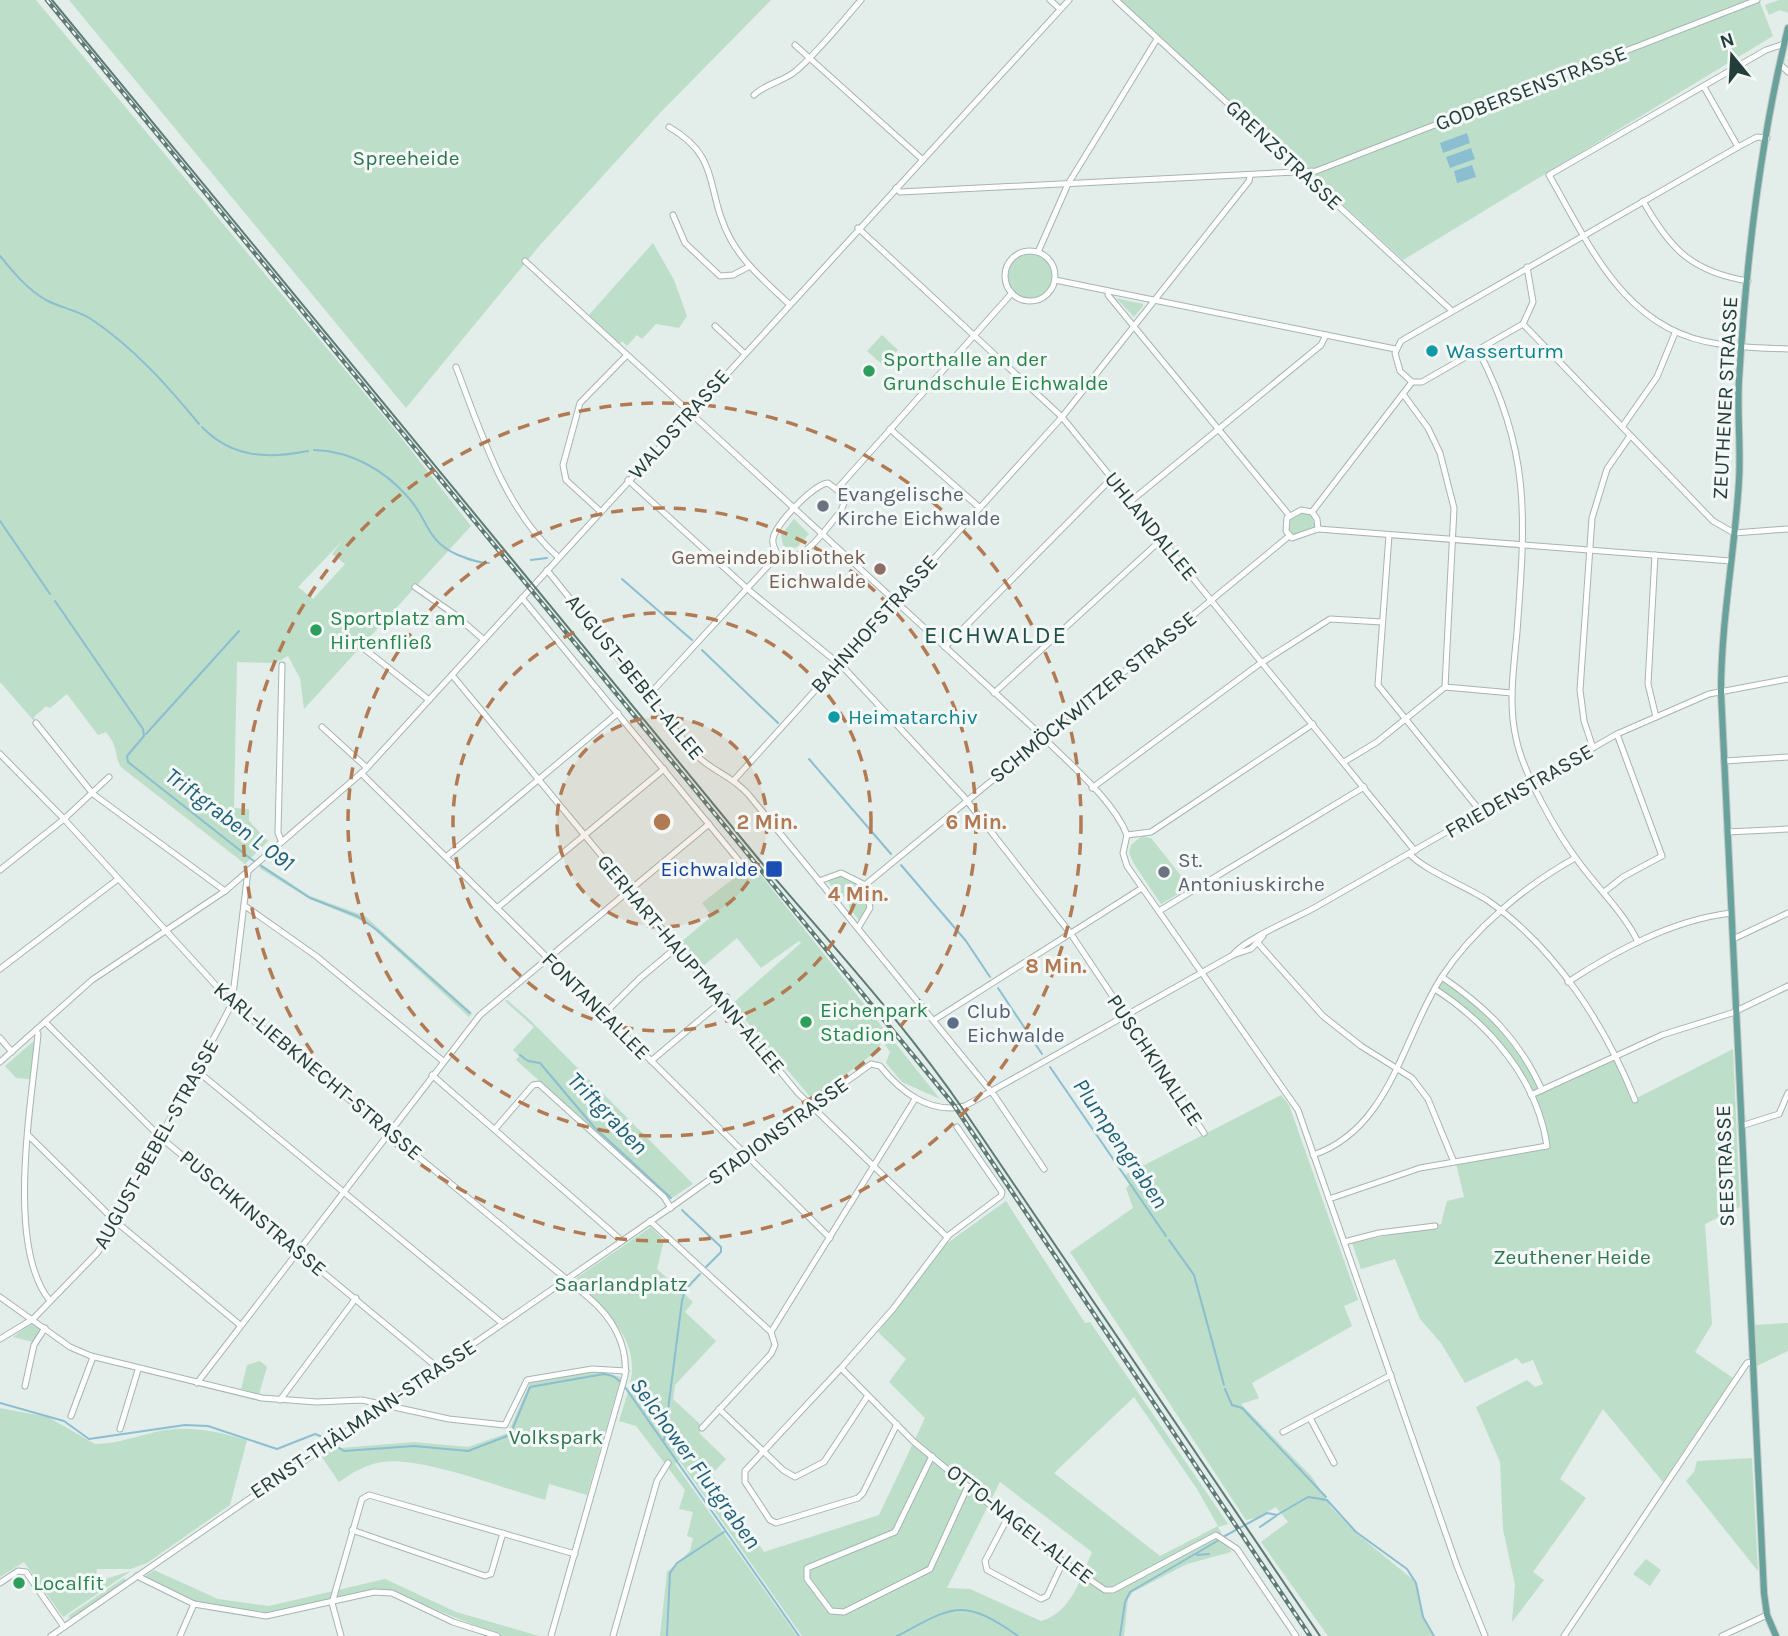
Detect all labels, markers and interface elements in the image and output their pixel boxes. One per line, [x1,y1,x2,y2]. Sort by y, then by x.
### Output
north arrow [1697,21,1767,91]
text: N [1717,28,1737,53]
street label: GODBERSENSTRASSE [1432,40,1630,136]
street label: GRENZSTRASSE [1221,95,1347,215]
park label: Spreeheide [352,146,460,170]
street label: ZEUTHENER STRASSE [1708,296,1742,500]
place label: Wasserturm [1446,339,1564,363]
marker: Wasserturm [1424,343,1440,359]
place label: Sporthalle an der Grundschule Eichwalde [883,347,1108,395]
marker: Sporthalle an der Grundschule Eichwalde [861,363,877,379]
street label: WALDSTRASSE [624,364,734,484]
street label: UHLANDALLEE [1100,467,1202,585]
place label: Evangelische Kirche Eichwalde [837,482,1000,530]
marker: Evangelische Kirche Eichwalde [815,498,831,514]
place label: Gemeindebibliothek Eichwalde [671,545,866,593]
street label: BAHNHOFSTRASSE [806,550,942,698]
marker: Gemeindebibliothek Eichwalde [872,561,888,577]
street label: AUGUST-BEBEL-ALLEE [561,590,709,764]
place label: Sportplatz am Hirtenfließ [330,606,466,654]
street label: SCHMÖCKWITZER STRASSE [985,606,1201,788]
district label: EICHWALDE [924,621,1068,649]
marker: Sportplatz am Hirtenfließ [308,622,324,638]
place label: Heimatarchiv [848,705,978,729]
marker: Heimatarchiv [826,709,842,725]
street label: FRIEDENSTRASSE [1441,739,1597,843]
water label: Triftgraben L 091 [160,762,300,877]
centre of rings [650,810,674,834]
text: 2 Min. [737,810,797,834]
text: 6 Min. [946,810,1006,834]
place label: St. Antoniuskirche [1178,848,1325,896]
street label: GERHART-HAUPTMANN-ALLEE [592,850,790,1078]
place label: Eichwalde [661,857,758,881]
marker: Eichwalde [764,859,784,879]
marker: St. Antoniuskirche [1156,864,1172,880]
text: 4 Min. [828,882,888,906]
street label: FONTANEALLEE [537,947,655,1065]
text: 8 Min. [1025,954,1087,978]
street label: KARL-LIEBKNECHT-STRASSE [209,977,427,1165]
street label: PUSCHKINALLEE [1102,990,1208,1130]
place label: Eichenpark Stadion [820,998,928,1046]
place label: Club Eichwalde [967,999,1064,1047]
marker: Eichenpark Stadion [798,1014,814,1030]
marker: Club Eichwalde [945,1015,961,1031]
street label: AUGUST-BEBEL-STRASSE [88,1035,224,1253]
water label: Triftgraben [562,1066,654,1160]
street label: STADIONSTRASSE [703,1072,853,1190]
water label: Plumpengraben [1067,1073,1174,1213]
street label: SEESTRASSE [1711,1105,1739,1227]
street label: PUSCHKINSTRASSE [175,1145,331,1281]
park label: Zeuthener Heide [1493,1245,1651,1269]
park label: Saarlandplatz [554,1272,688,1296]
street label: ERNST-THÄLMANN-STRASSE [246,1334,480,1504]
water label: Selchower Flutgraben [624,1372,767,1554]
park label: Volkspark [509,1425,603,1449]
street label: OTTO-NAGEL-ALLEE [942,1459,1098,1589]
place label: Localfit [33,1571,104,1595]
marker: Localfit [11,1575,27,1591]

